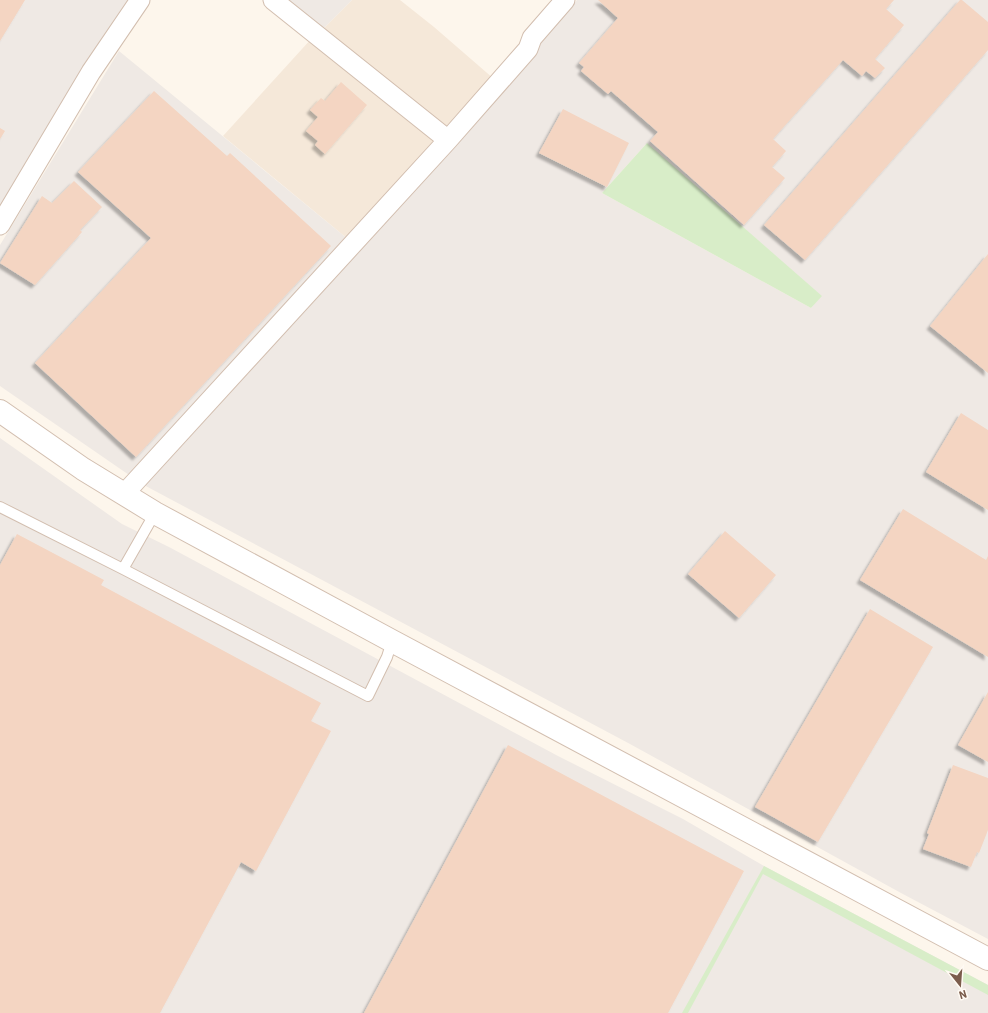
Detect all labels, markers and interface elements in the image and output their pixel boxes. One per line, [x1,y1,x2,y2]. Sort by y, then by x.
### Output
north arrow [940,965,980,1005]
text: N [958,988,968,1002]

